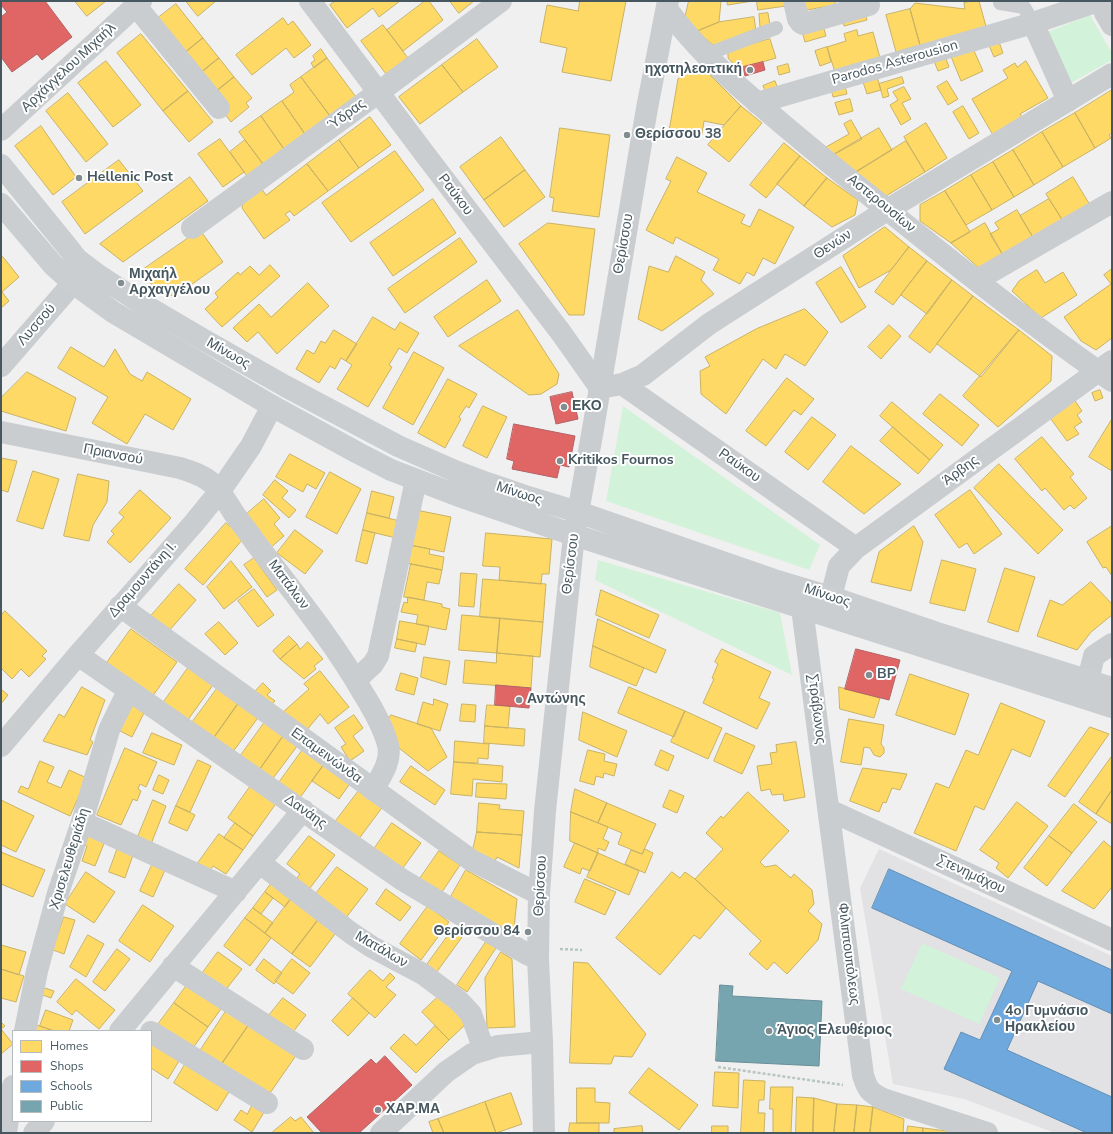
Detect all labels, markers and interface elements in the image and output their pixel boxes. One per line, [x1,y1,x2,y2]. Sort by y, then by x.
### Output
street label: Αρχάγγελου Μιχαήλ [18,20,120,116]
street label: Parodos Asterousion [830,37,960,89]
place label: ηχοτηλεοπτική [645,62,742,78]
marker: ηχοτηλεοπτική [745,65,755,75]
street label: Ύδρας [325,96,369,134]
place label: Θερίσσου 38 [635,127,722,143]
marker: Θερίσσου 38 [622,130,632,140]
place label: Hellenic Post [87,170,173,186]
street label: Ραύκου [434,171,476,219]
street label: Αστερουσίων [844,171,918,237]
marker: Hellenic Post [74,173,84,183]
street label: Θερίσσου [610,213,638,275]
street label: Θενών [811,227,855,263]
place label: Μιχαήλ Αρχαγγέλου [129,267,210,300]
marker: Μιχαήλ Αρχαγγέλου [116,278,126,288]
street label: Λυσσού [14,301,60,349]
street label: Μίνωος [203,335,253,373]
place label: ΕΚΟ [572,399,602,415]
marker: ΕΚΟ [559,402,569,412]
street label: Πριανσού [82,441,144,469]
street label: Ραύκου [715,446,763,486]
street label: Άρβης [940,452,982,490]
place label: Kritikos Fournos [568,453,674,469]
marker: Kritikos Fournos [555,456,565,466]
street label: Μίνωος [494,479,544,509]
street label: Θερίσσου [559,533,583,595]
street label: Δραμουντάνη Ι. [105,538,181,622]
street label: Ματάλων [264,557,312,613]
street label: Μίνωος [802,581,852,611]
place label: BP [877,667,896,683]
marker: BP [864,670,874,680]
street label: Στράβωνος [803,673,829,745]
place label: Αντώνης [527,692,586,708]
marker: Αντώνης [514,695,524,705]
street label: Επαμεινώνδα [287,725,365,787]
street label: Δανάης [281,791,329,833]
street label: Χρισελευθεριάδη [47,806,93,912]
street label: Στενημάχου [934,852,1008,898]
street label: Θερίσσου [531,855,551,917]
street label: Φιλιππουπόλεως [833,902,863,1006]
place label: Θερίσσου 84 [433,924,520,940]
marker: Θερίσσου 84 [523,927,533,937]
street label: Ματάλων [352,928,410,972]
place label: 4o Γυμνάσιο Ηρακλείου [1005,1004,1088,1036]
marker: 4o Γυμνάσιο Ηρακλείου [992,1015,1002,1025]
place label: Άγιος Ελευθέριος [777,1023,892,1039]
marker: Άγιος Ελευθέριος [764,1026,774,1036]
legend [12,1030,152,1122]
text: Homes [50,1038,88,1054]
text: Shops [50,1058,84,1074]
text: Schools [50,1078,92,1094]
text: Public [50,1098,83,1114]
place label: ΧΑΡ.ΜΑ [386,1102,440,1118]
marker: ΧΑΡ.ΜΑ [373,1105,383,1115]

